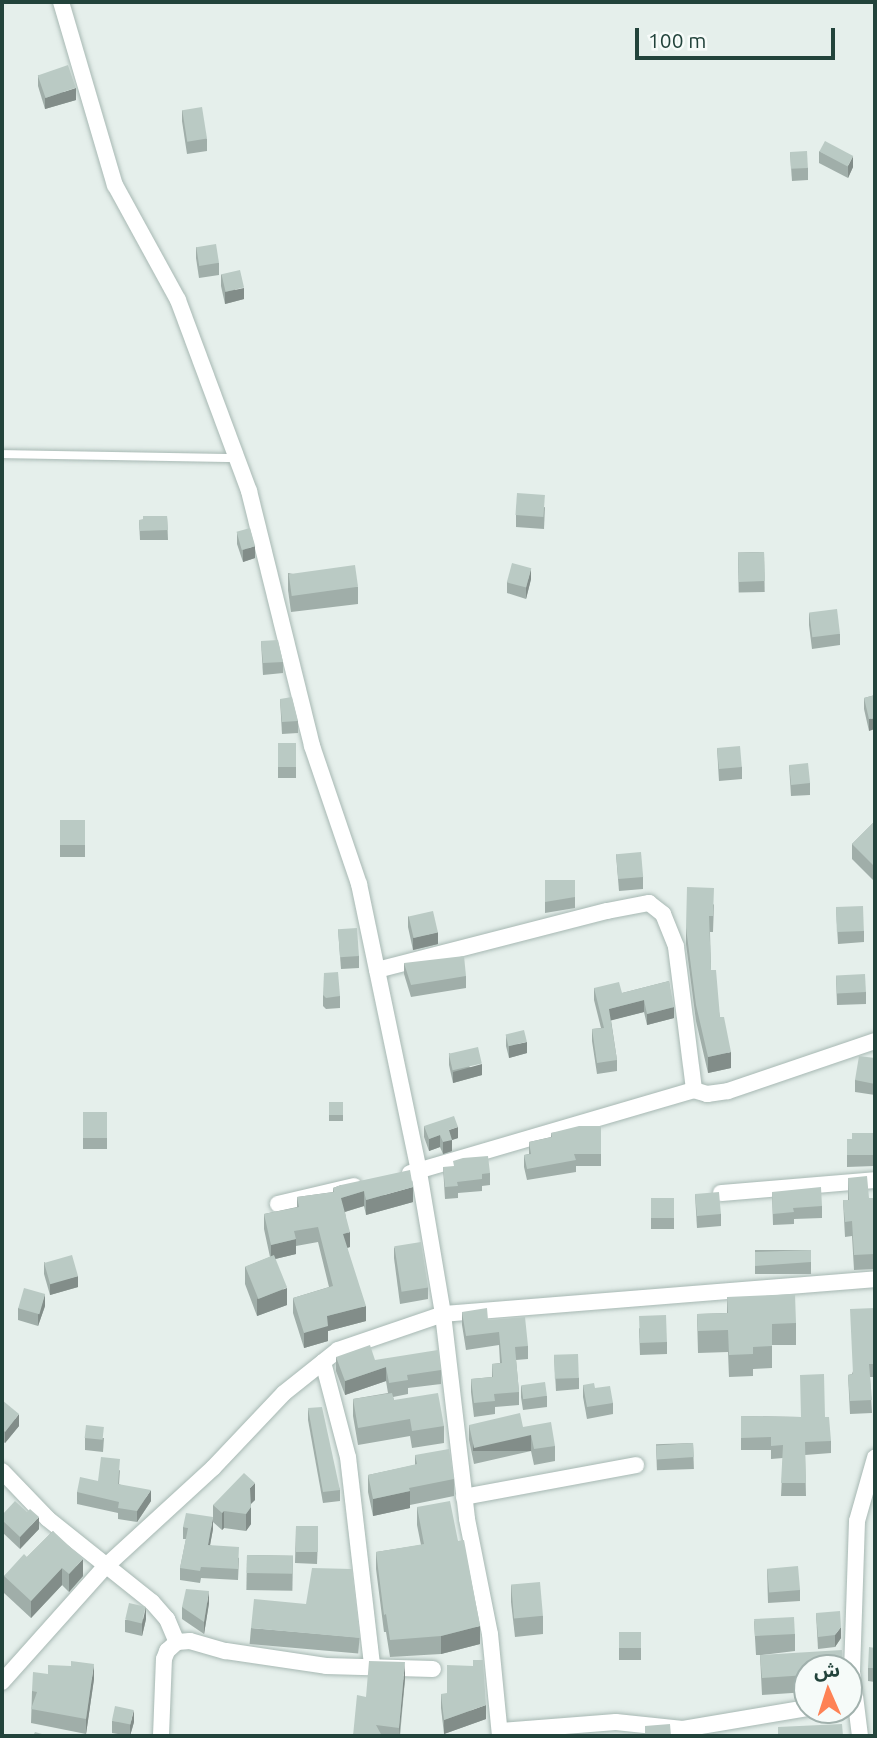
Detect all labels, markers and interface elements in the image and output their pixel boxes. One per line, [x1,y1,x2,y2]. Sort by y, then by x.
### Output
scale bar [639,14,838,58]
text: 100 m [648,28,706,52]
north arrow [793,1654,863,1724]
text: ش [813,1658,841,1682]

